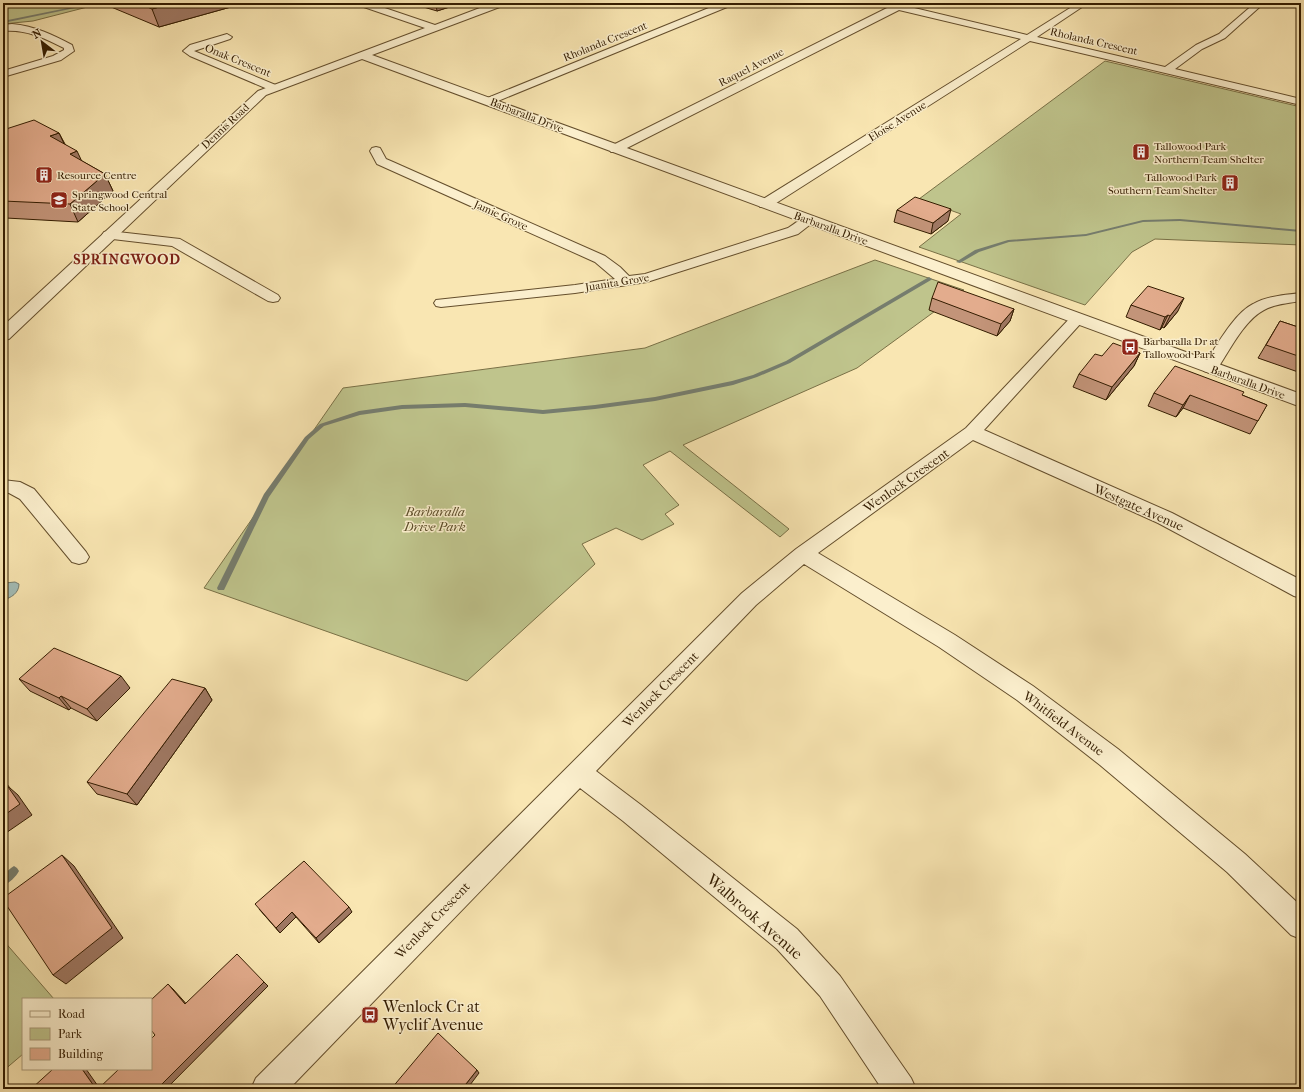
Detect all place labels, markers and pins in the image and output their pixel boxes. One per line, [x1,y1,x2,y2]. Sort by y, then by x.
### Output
place label: Tallowood Park Northern Team Shelter [1154,140,1264,166]
building icon: Tallowood Park Northern Team Shelter [1131,142,1151,162]
building icon: Resource Centre [34,165,54,185]
place label: Resource Centre [57,169,137,182]
place label: Tallowood Park Southern Team Shelter [1108,171,1217,197]
building icon: Tallowood Park Southern Team Shelter [1220,173,1240,193]
place label: Springwood Central State School [72,188,167,214]
school or university icon: Springwood Central State School [49,190,69,210]
place label: Barbaralla Dr at Tallowood Park [1143,335,1219,361]
bus stop icon: Barbaralla Dr at Tallowood Park [1120,337,1140,357]
place label: Wenlock Cr at Wyclif Avenue [382,997,483,1034]
bus stop icon: Wenlock Cr at Wyclif Avenue [360,1005,380,1025]

